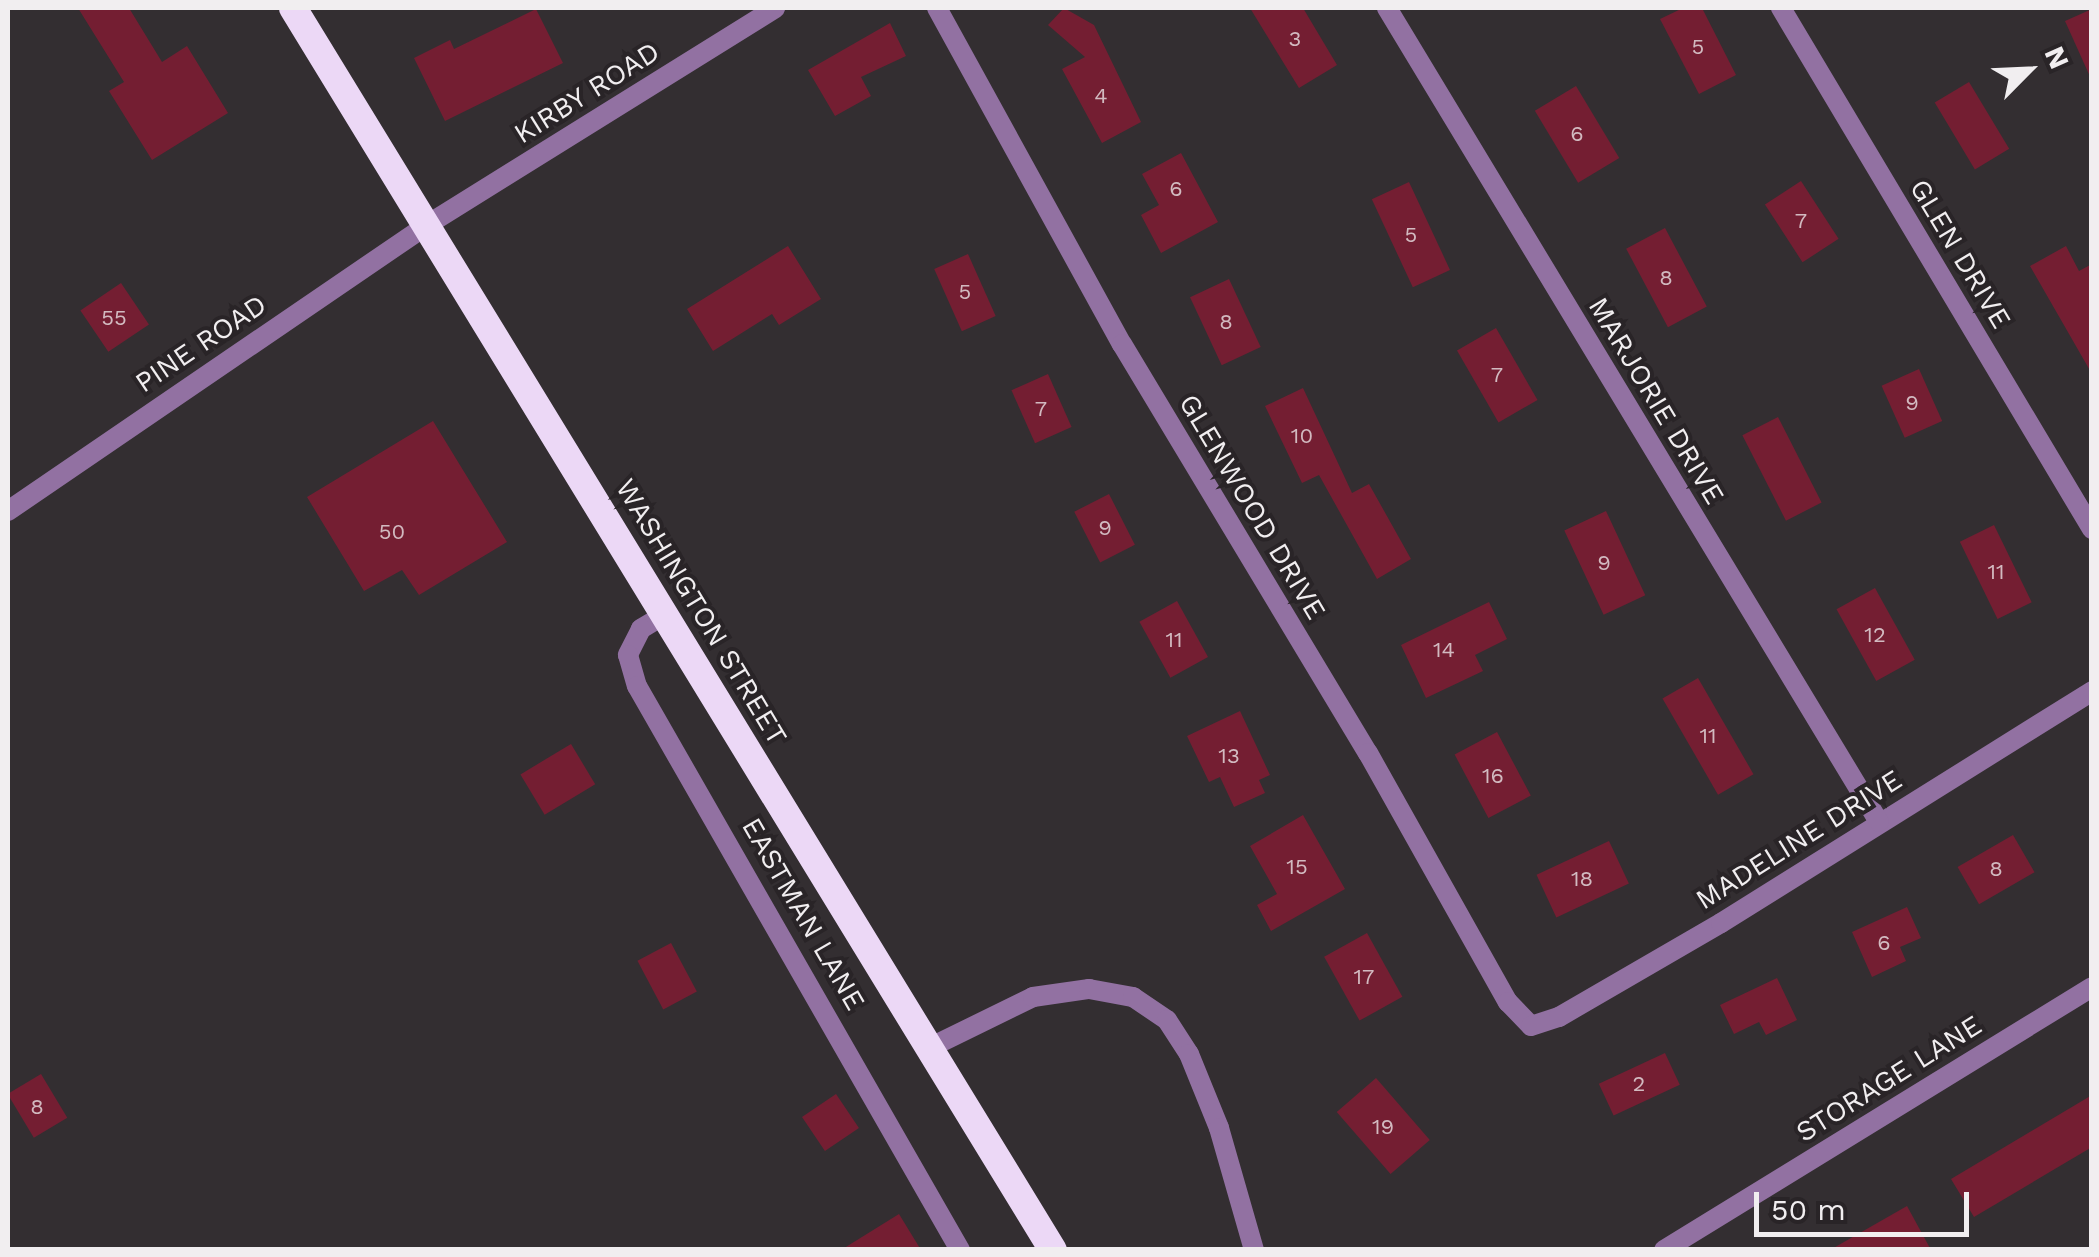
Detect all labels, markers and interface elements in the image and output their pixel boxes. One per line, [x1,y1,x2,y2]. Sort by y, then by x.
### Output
north arrow [1979,20,2079,120]
house number: 3 [1289,26,1301,52]
house number: 5 [1692,34,1704,60]
street label: KIRBY ROAD [508,35,666,151]
text: N [2038,41,2076,74]
house number: 4 [1094,83,1108,109]
house number: 6 [1570,121,1584,147]
street label: GLEN DRIVE [1902,173,2018,335]
house number: 6 [1169,176,1183,202]
house number: 7 [1795,208,1807,234]
house number: 5 [1405,222,1417,248]
house number: 8 [1659,265,1673,291]
house number: 5 [959,279,971,305]
street label: PINE ROAD [129,288,273,400]
street label: MARJORIE DRIVE [1581,292,1731,510]
house number: 55 [101,305,127,331]
house number: 8 [1219,309,1233,335]
house number: 7 [1491,362,1503,388]
street label: GLENWOOD DRIVE [1171,388,1333,626]
house number: 9 [1905,390,1919,416]
house number: 7 [1035,396,1047,422]
house number: 10 [1291,423,1313,449]
street label: WASHINGTON STREET [608,473,794,751]
house number: 9 [1098,515,1112,541]
house number: 50 [379,519,405,545]
house number: 9 [1597,550,1611,576]
house number: 11 [1987,559,2005,585]
house number: 12 [1864,622,1886,648]
house number: 11 [1165,627,1183,653]
house number: 14 [1433,637,1455,663]
house number: 11 [1699,723,1717,749]
house number: 13 [1218,743,1240,769]
house number: 16 [1482,763,1504,789]
street label: MADELINE DRIVE [1690,763,1908,917]
street label: EASTMAN LANE [734,812,872,1016]
house number: 15 [1286,854,1308,880]
house number: 8 [1989,856,2003,882]
house number: 18 [1571,866,1593,892]
house number: 6 [1877,930,1891,956]
house number: 17 [1354,964,1374,990]
street label: STORAGE LANE [1790,1009,1988,1149]
house number: 2 [1633,1071,1645,1097]
house number: 8 [30,1094,44,1120]
house number: 19 [1372,1114,1394,1140]
scale bar [1759,1172,1974,1234]
text: 50 m [1771,1192,1846,1227]

